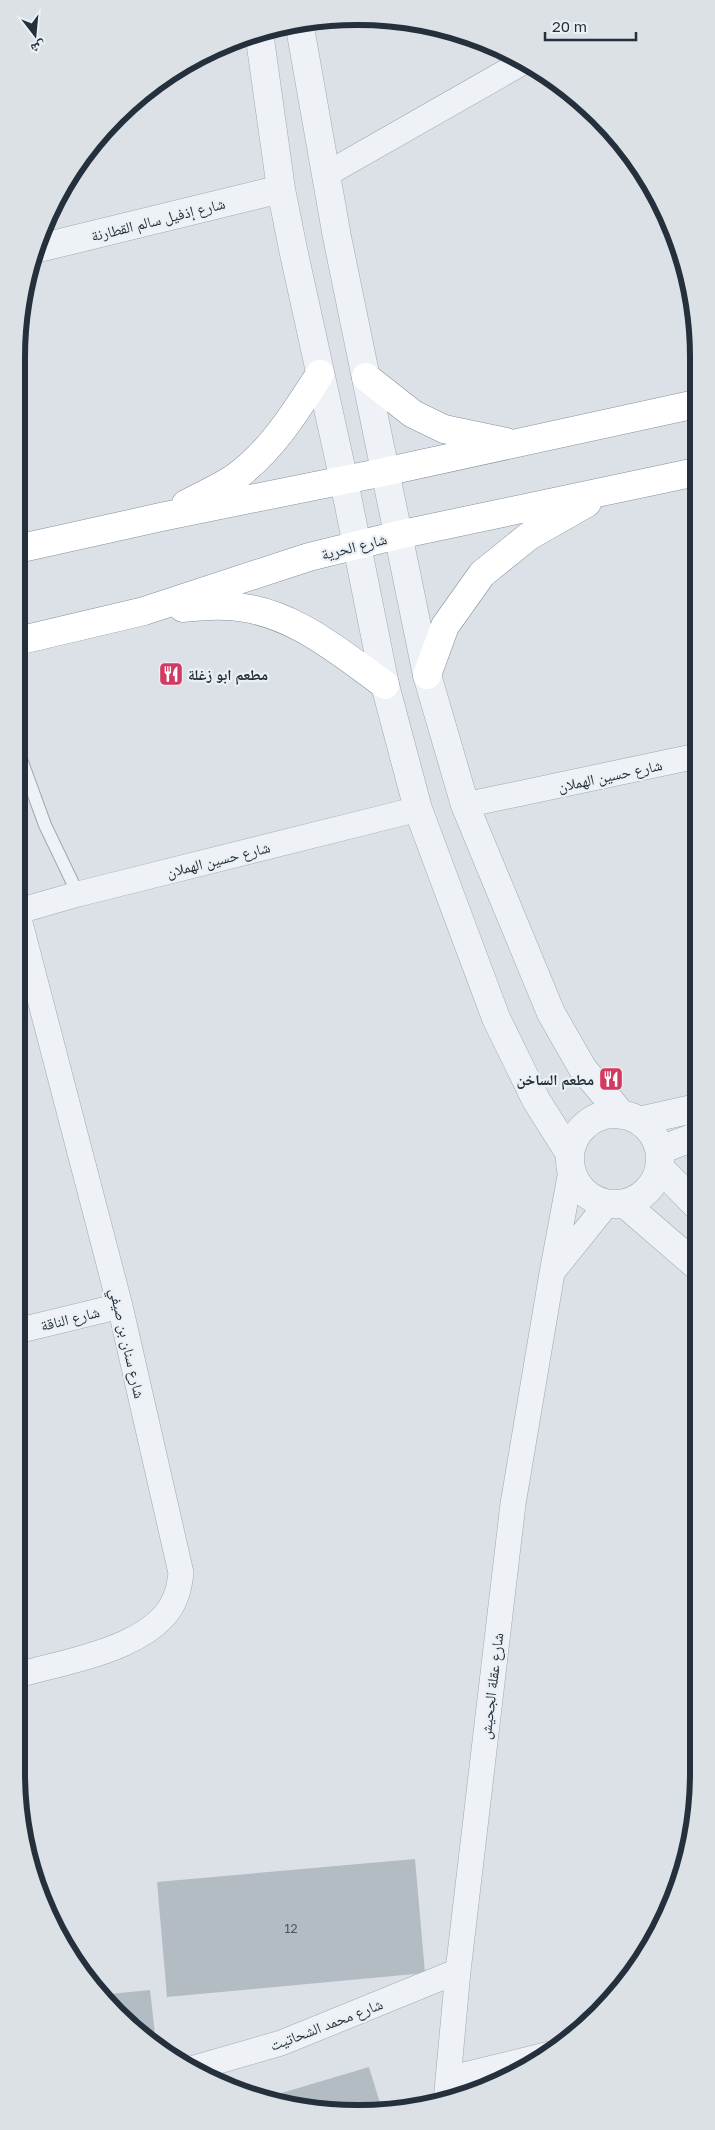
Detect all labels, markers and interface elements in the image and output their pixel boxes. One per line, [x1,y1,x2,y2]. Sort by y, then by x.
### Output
north arrow [10,10,60,60]
scale bar [545,10,636,42]
text: 20 m [552,17,587,35]
text: ش [29,37,48,58]
street label: شارع إذفيل سالم القطارنة [89,194,227,246]
street label: شارع الحرية [319,529,389,565]
restaurant icon: مطعم ابو زغلة [158,661,184,687]
place label: مطعم ابو زغلة [188,665,268,685]
street label: شارع حسين الهملان [556,755,664,797]
street label: شارع حسين الهملان [164,837,272,883]
restaurant icon: مطعم الساخن [598,1066,624,1092]
place label: مطعم الساخن [517,1070,594,1090]
street label: شارع سنان بن صيفي [103,1286,149,1401]
street label: شارع الناقة [39,1302,102,1336]
street label: شارع عقلة الجحيش [476,1632,508,1741]
house number: 12 [285,1921,297,1936]
street label: شارع محمد الشحاتيت [267,1994,386,2056]

